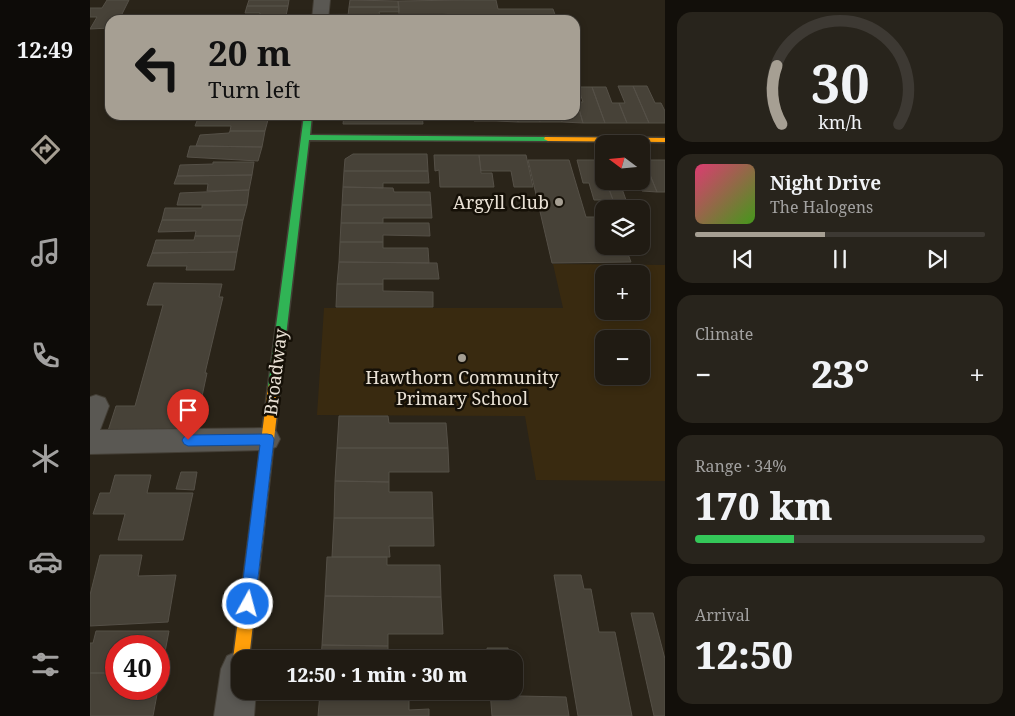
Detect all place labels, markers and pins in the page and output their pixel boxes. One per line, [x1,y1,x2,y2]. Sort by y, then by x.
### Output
place label: Argyll Club [453,190,549,214]
marker: Argyll Club [553,196,565,208]
marker: Hawthorn Community Primary School [456,352,468,364]
place label: Hawthorn Community Primary School [365,365,560,410]
pin [167,389,209,440]

